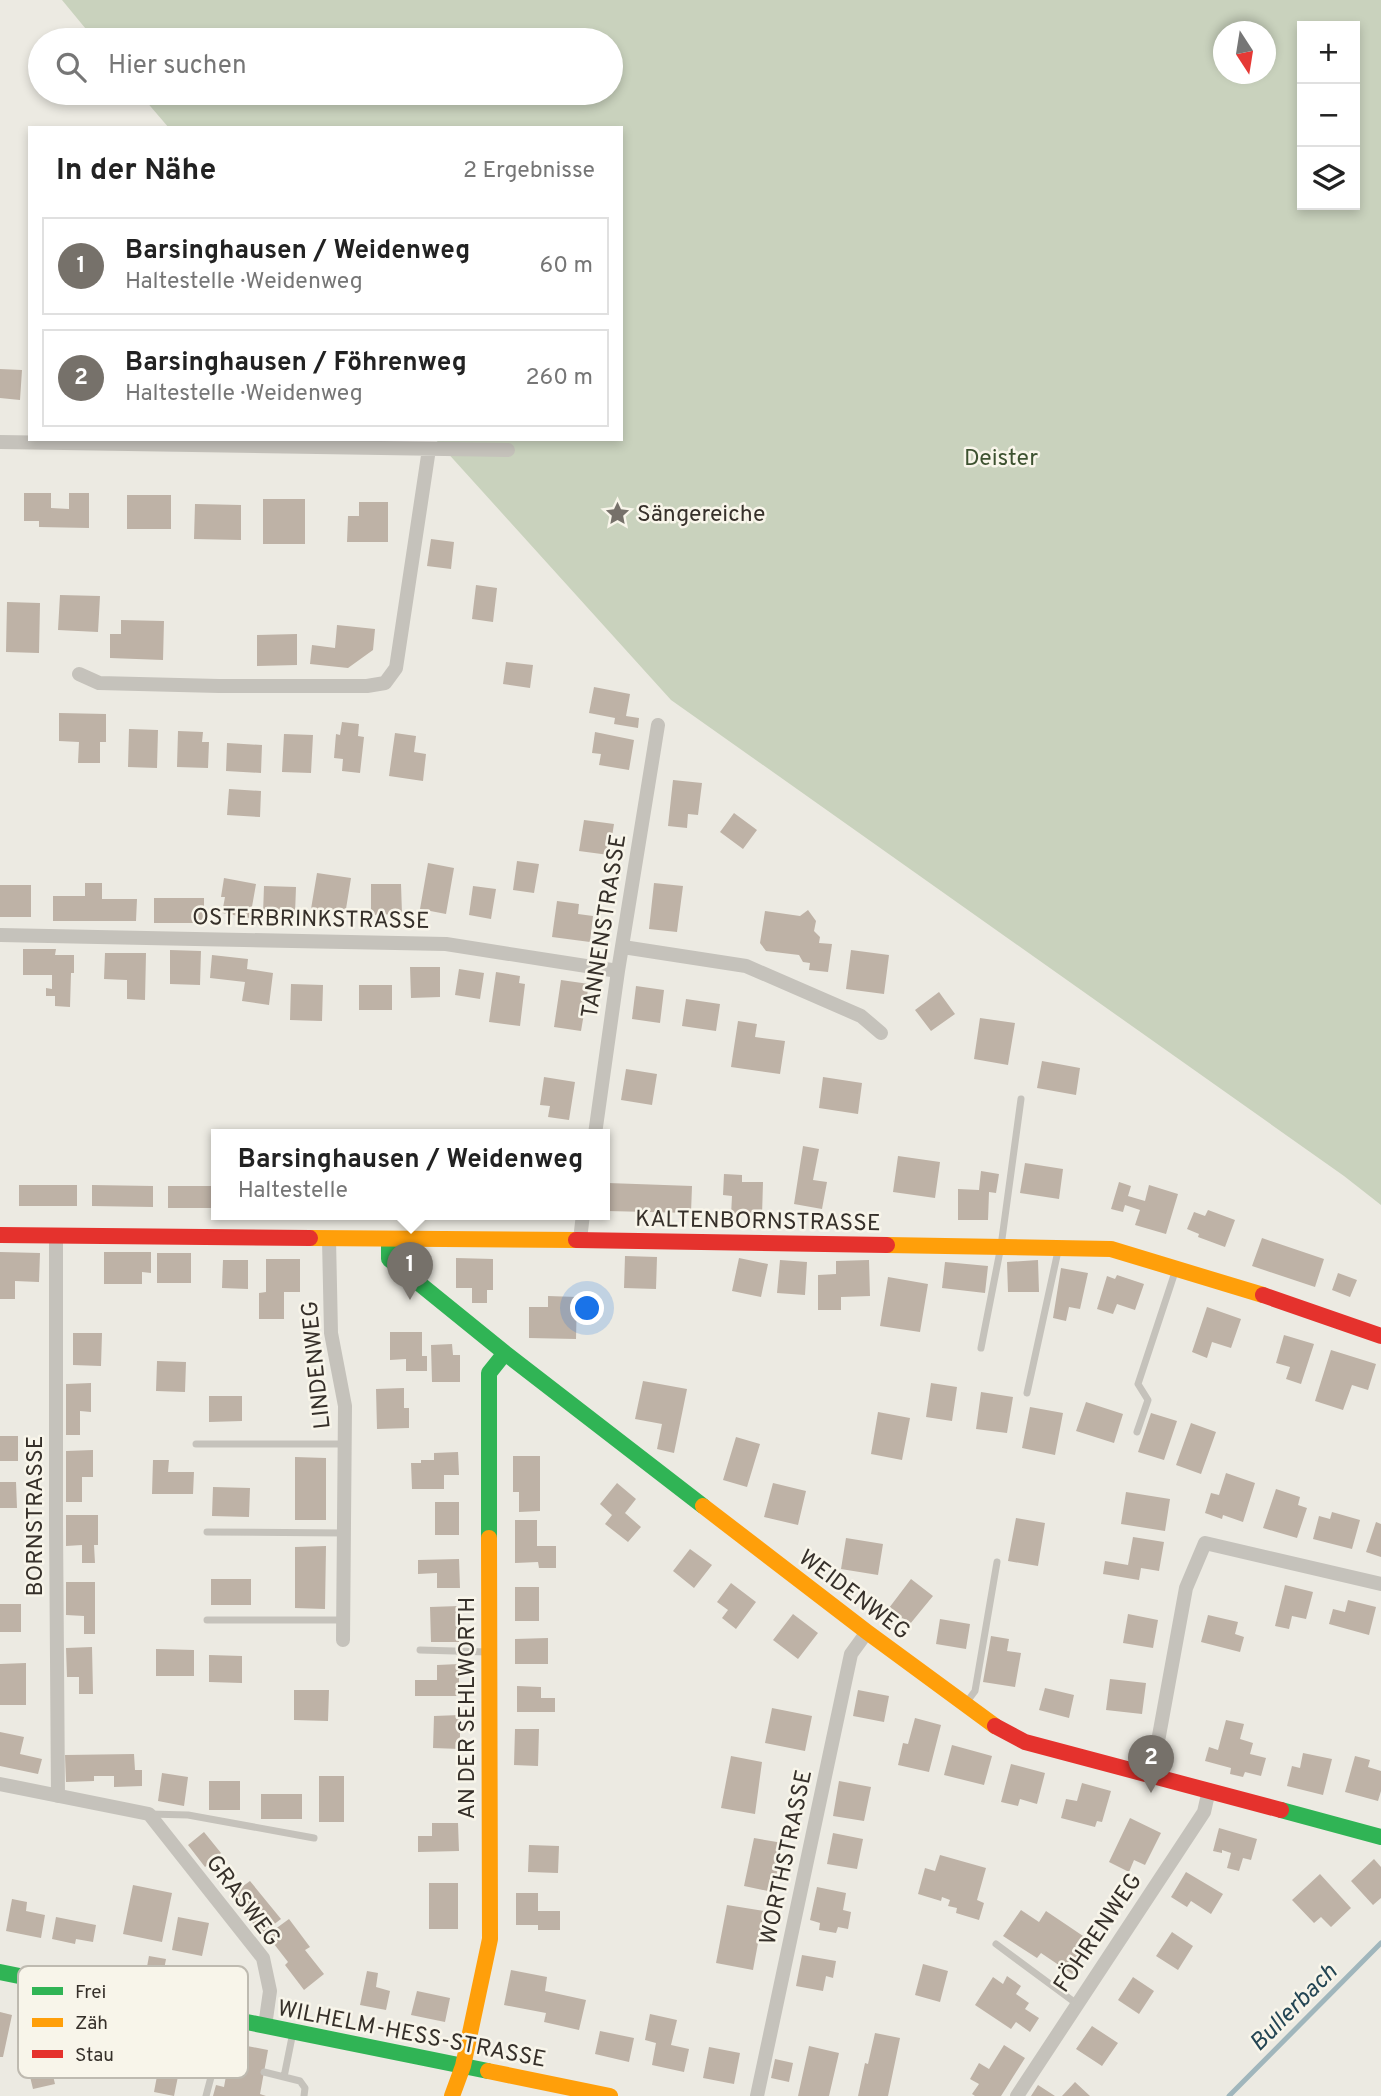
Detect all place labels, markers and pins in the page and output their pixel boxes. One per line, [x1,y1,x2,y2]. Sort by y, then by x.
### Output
place icon: Sängereiche [603,499,631,527]
place label: Sängereiche [637,501,765,530]
pin: 1 [387,1242,433,1300]
pin: 2 [1128,1735,1174,1793]

